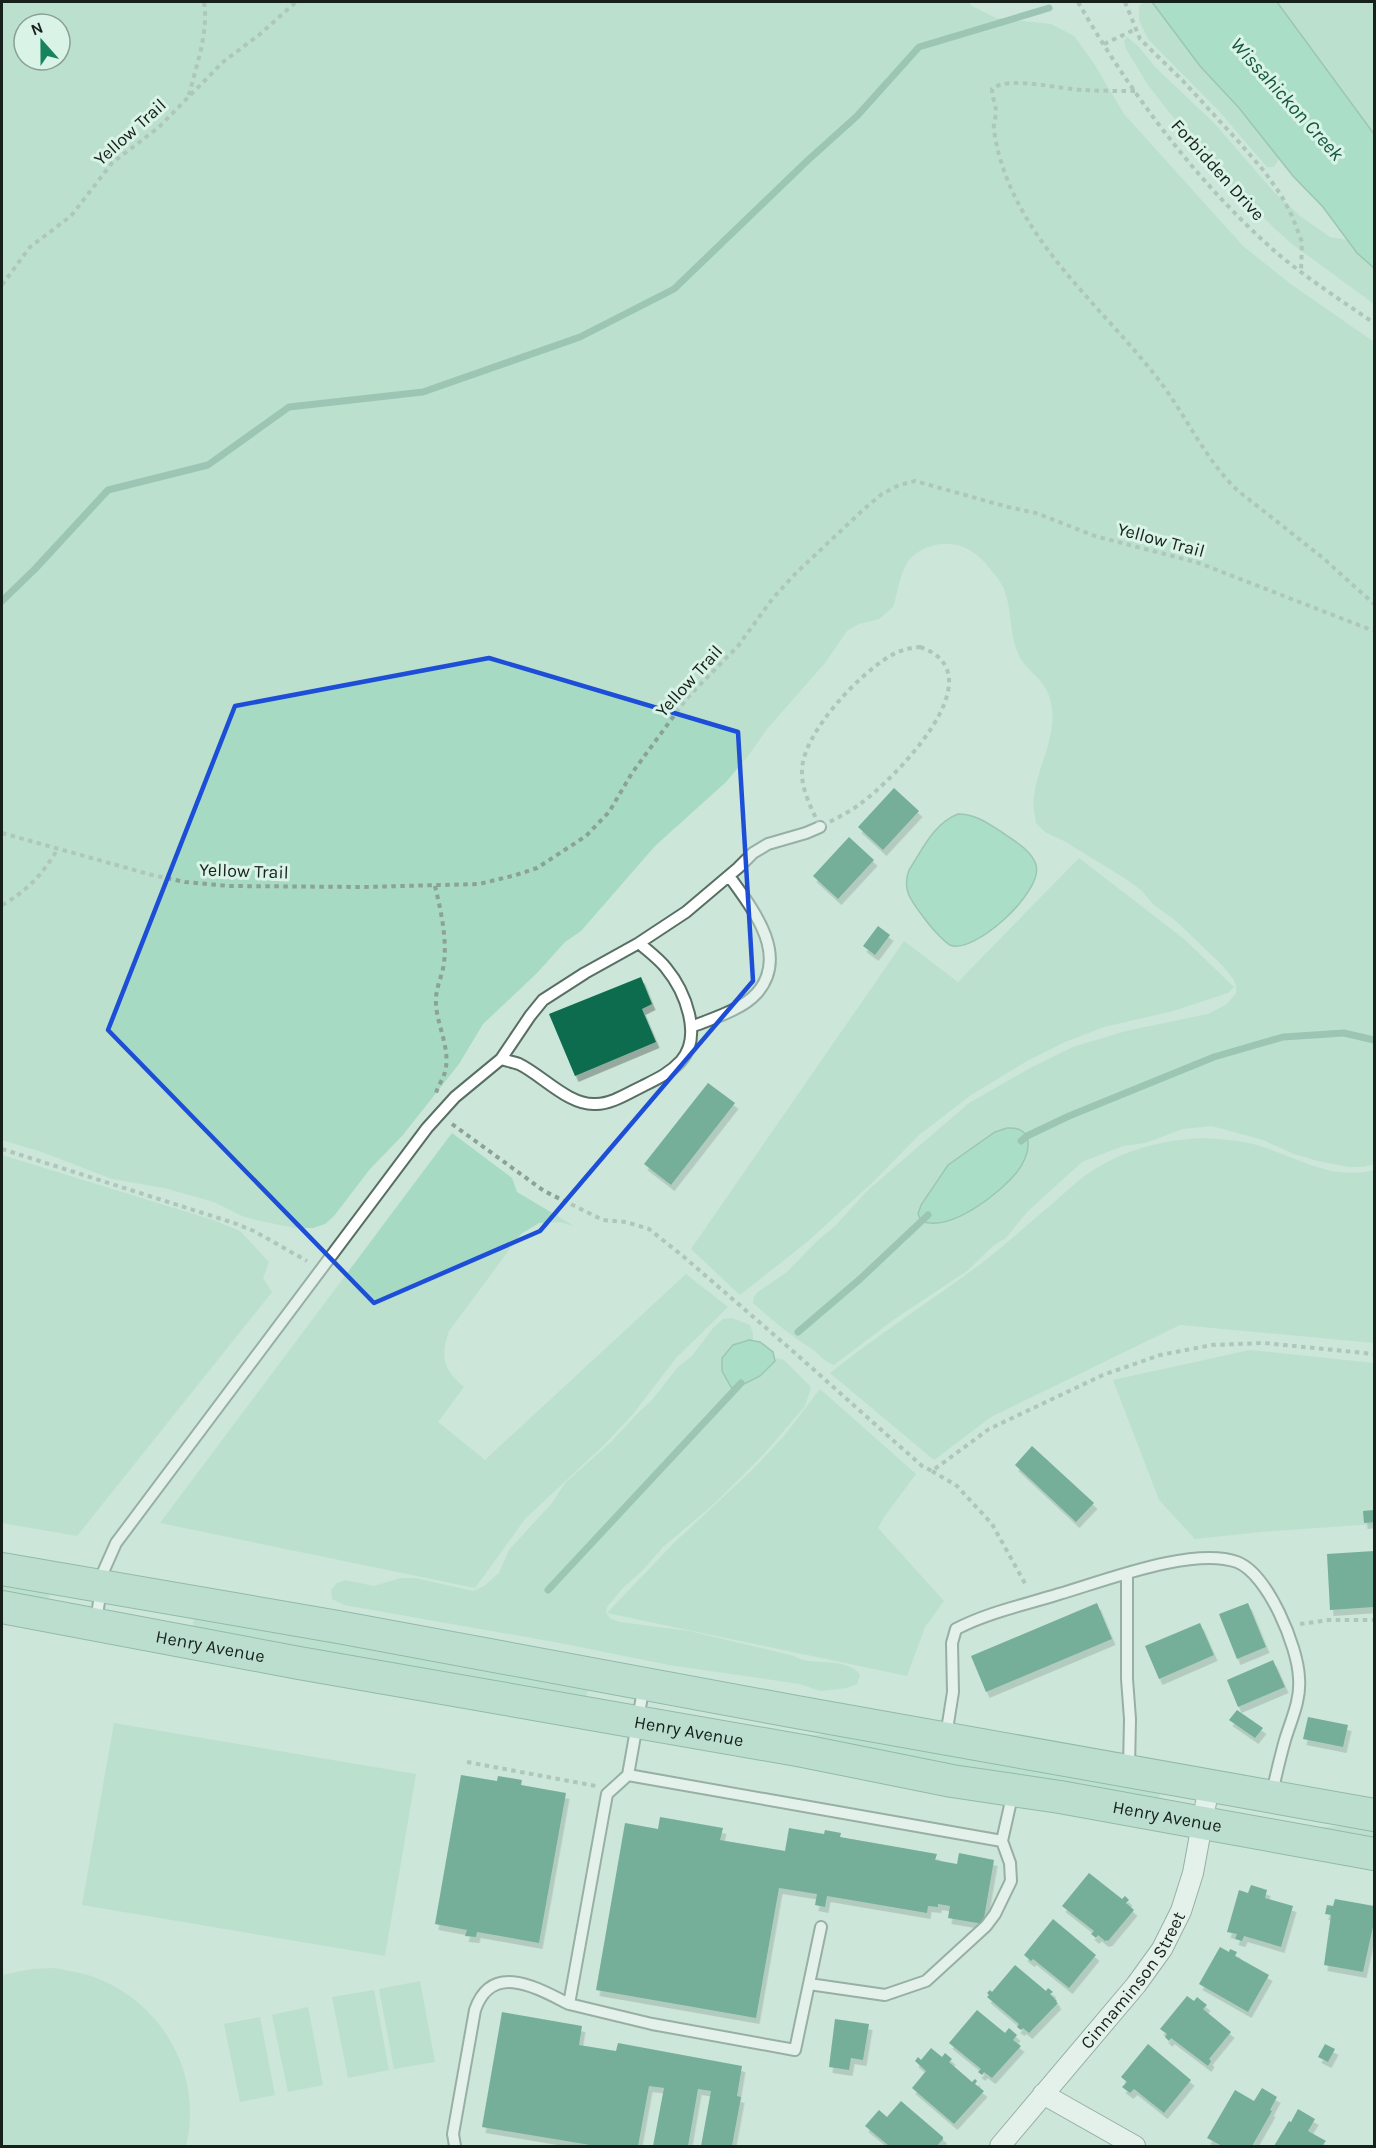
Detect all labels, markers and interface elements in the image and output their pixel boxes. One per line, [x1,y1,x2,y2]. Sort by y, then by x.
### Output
north arrow [12,12,72,72]
text: N [28,18,46,39]
water label: Wissahickon Creek [1226,33,1349,166]
street label: Yellow Trail [89,94,171,170]
street label: Forbidden Drive [1167,115,1269,225]
street label: Yellow Trail [1115,518,1207,562]
street label: Yellow Trail [651,640,727,722]
street label: Yellow Trail [199,858,289,884]
street label: Henry Avenue [154,1625,267,1667]
street label: Henry Avenue [632,1711,745,1751]
street label: Henry Avenue [1111,1796,1224,1837]
street label: Cinnaminson Street [1076,1908,1190,2053]

